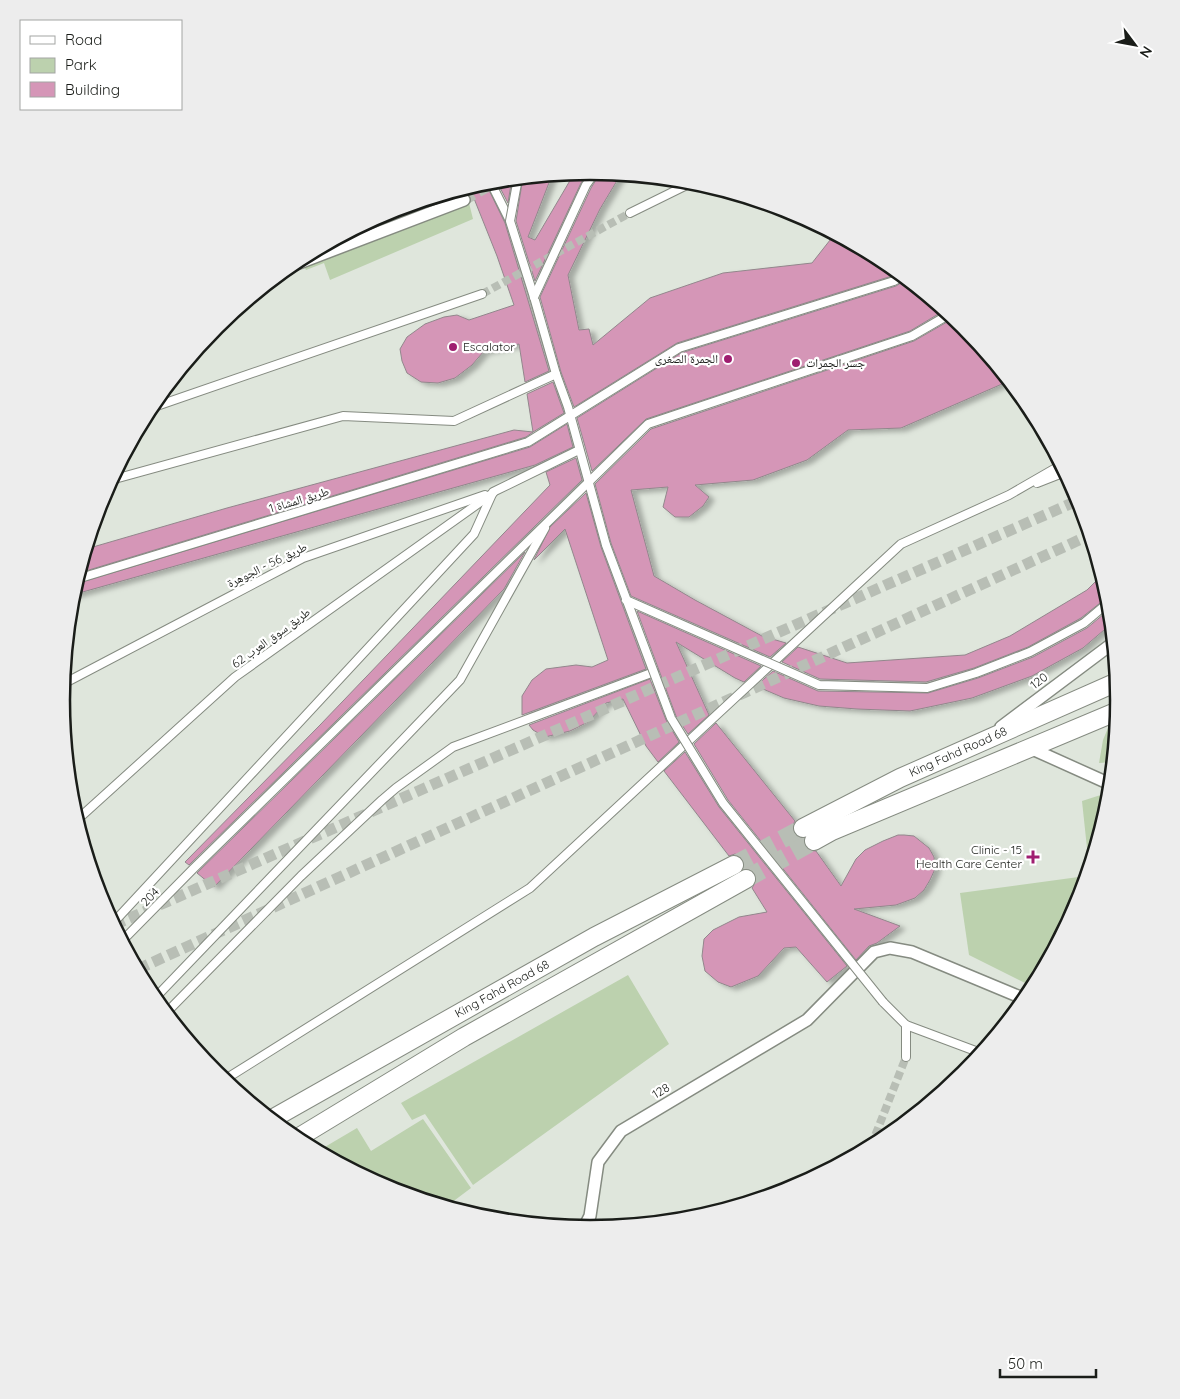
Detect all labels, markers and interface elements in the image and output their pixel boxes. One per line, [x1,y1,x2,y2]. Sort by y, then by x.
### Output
legend [20,20,182,110]
north arrow [1110,20,1160,70]
text: Road [65,30,102,49]
text: N [1136,43,1156,61]
text: Park [65,55,97,74]
text: Building [65,80,120,99]
place label: Escalator [463,339,515,354]
marker: Escalator [447,341,459,353]
place label: الجمرة الصغرى [655,351,718,366]
marker: الجمرة الصغرى [722,353,734,365]
place label: جسر الجمرات [806,355,865,370]
marker: جسر الجمرات [790,357,802,369]
street label: طريق المشاة 1 [267,483,331,516]
street label: طريق 56 - الجوهرة [224,539,309,591]
street label: طريق سوق العرب 62 [229,604,313,671]
street label: 120 [1027,669,1050,692]
street label: King Fahd Road 68 [907,723,1009,780]
place label: Clinic - 15 Health Care Center [916,842,1022,871]
marker: Clinic - 15 Health Care Center [1026,850,1040,864]
street label: 204 [137,884,162,909]
street label: King Fahd Road 68 [452,956,552,1021]
street label: 128 [649,1080,672,1102]
scale bar [1000,1346,1096,1378]
text: 50 m [1008,1354,1043,1373]

